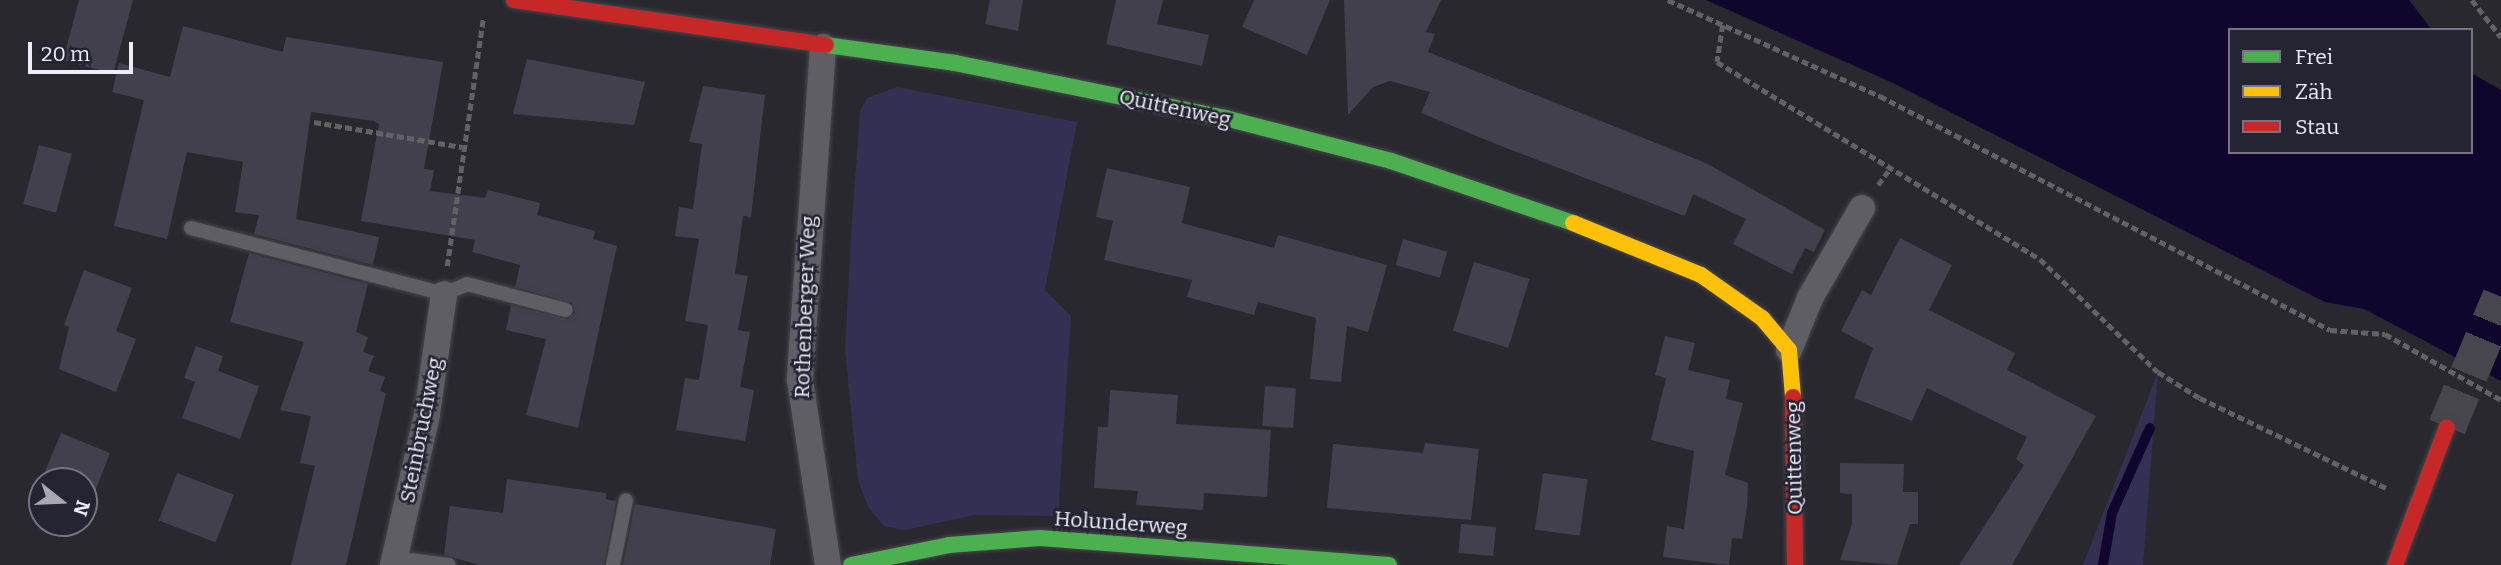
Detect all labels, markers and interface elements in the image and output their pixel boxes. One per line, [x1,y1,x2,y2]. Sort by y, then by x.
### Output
scale bar [32,28,136,72]
legend [2228,28,2473,154]
text: 20 m [41,41,90,67]
text: Frei [2295,44,2333,70]
text: Zäh [2295,79,2333,105]
street label: Quittenweg [1117,84,1233,132]
text: Stau [2295,114,2339,140]
street label: Rothenberger Weg [789,215,821,399]
street label: Steinbruchweg [395,355,447,505]
street label: Quittenweg [1780,401,1808,515]
north arrow [28,467,98,537]
text: N [68,497,95,519]
street label: Holunderweg [1053,506,1189,540]

